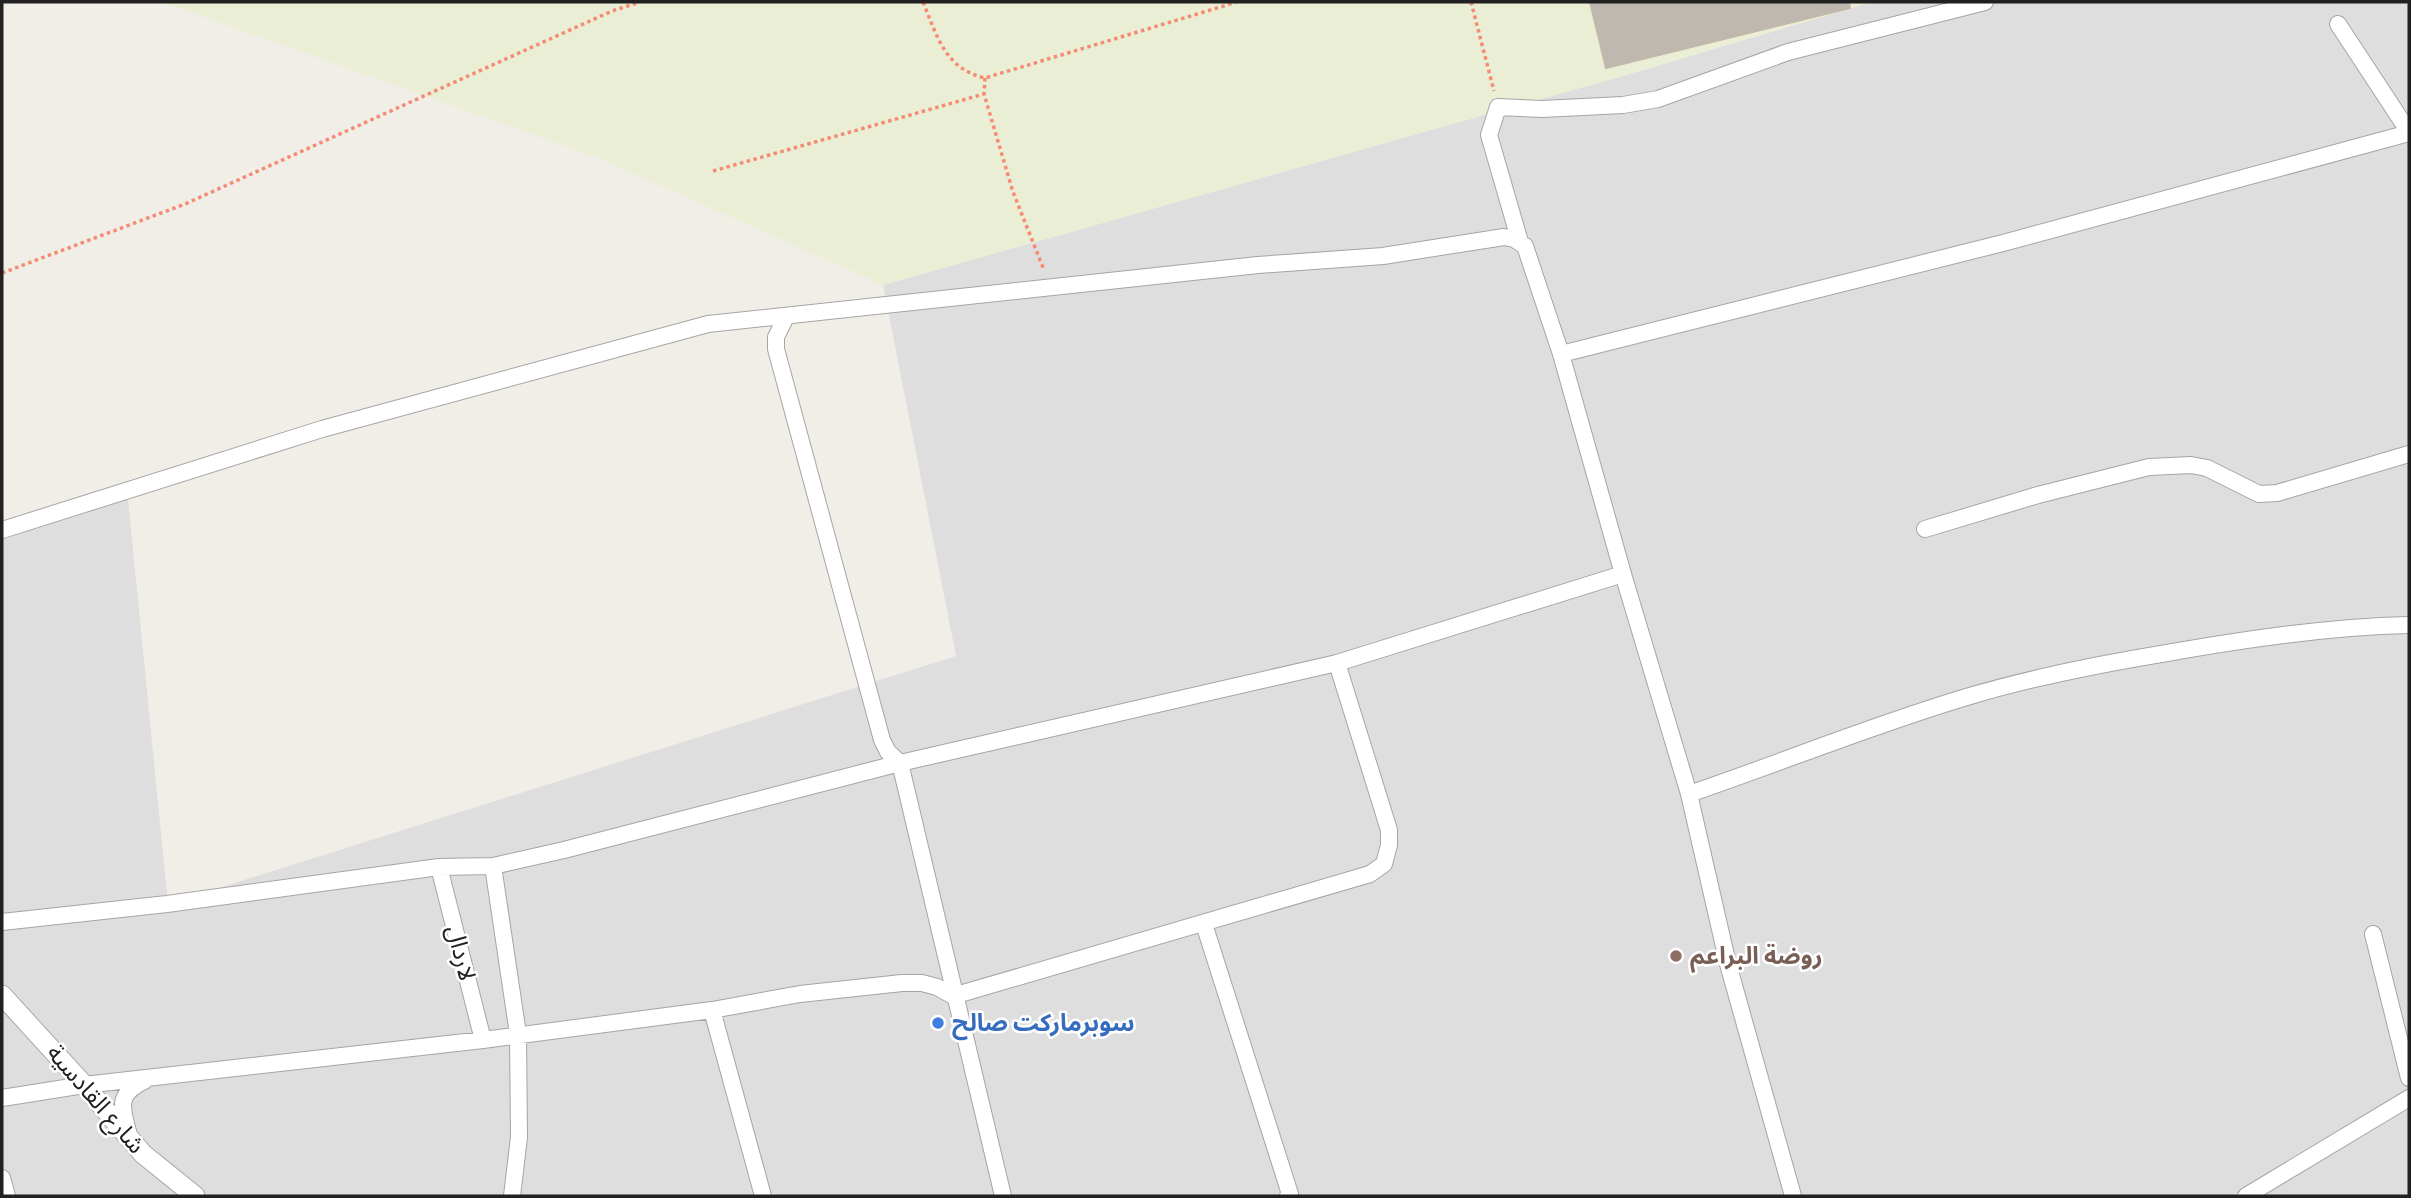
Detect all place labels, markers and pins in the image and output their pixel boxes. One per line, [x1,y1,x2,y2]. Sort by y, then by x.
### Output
place label: روضة البراعم [1690,939,1822,973]
marker: روضة البراعم [1668,948,1684,964]
place label: سوبرماركت صالح [952,1006,1135,1041]
marker: سوبرماركت صالح [930,1015,946,1031]

